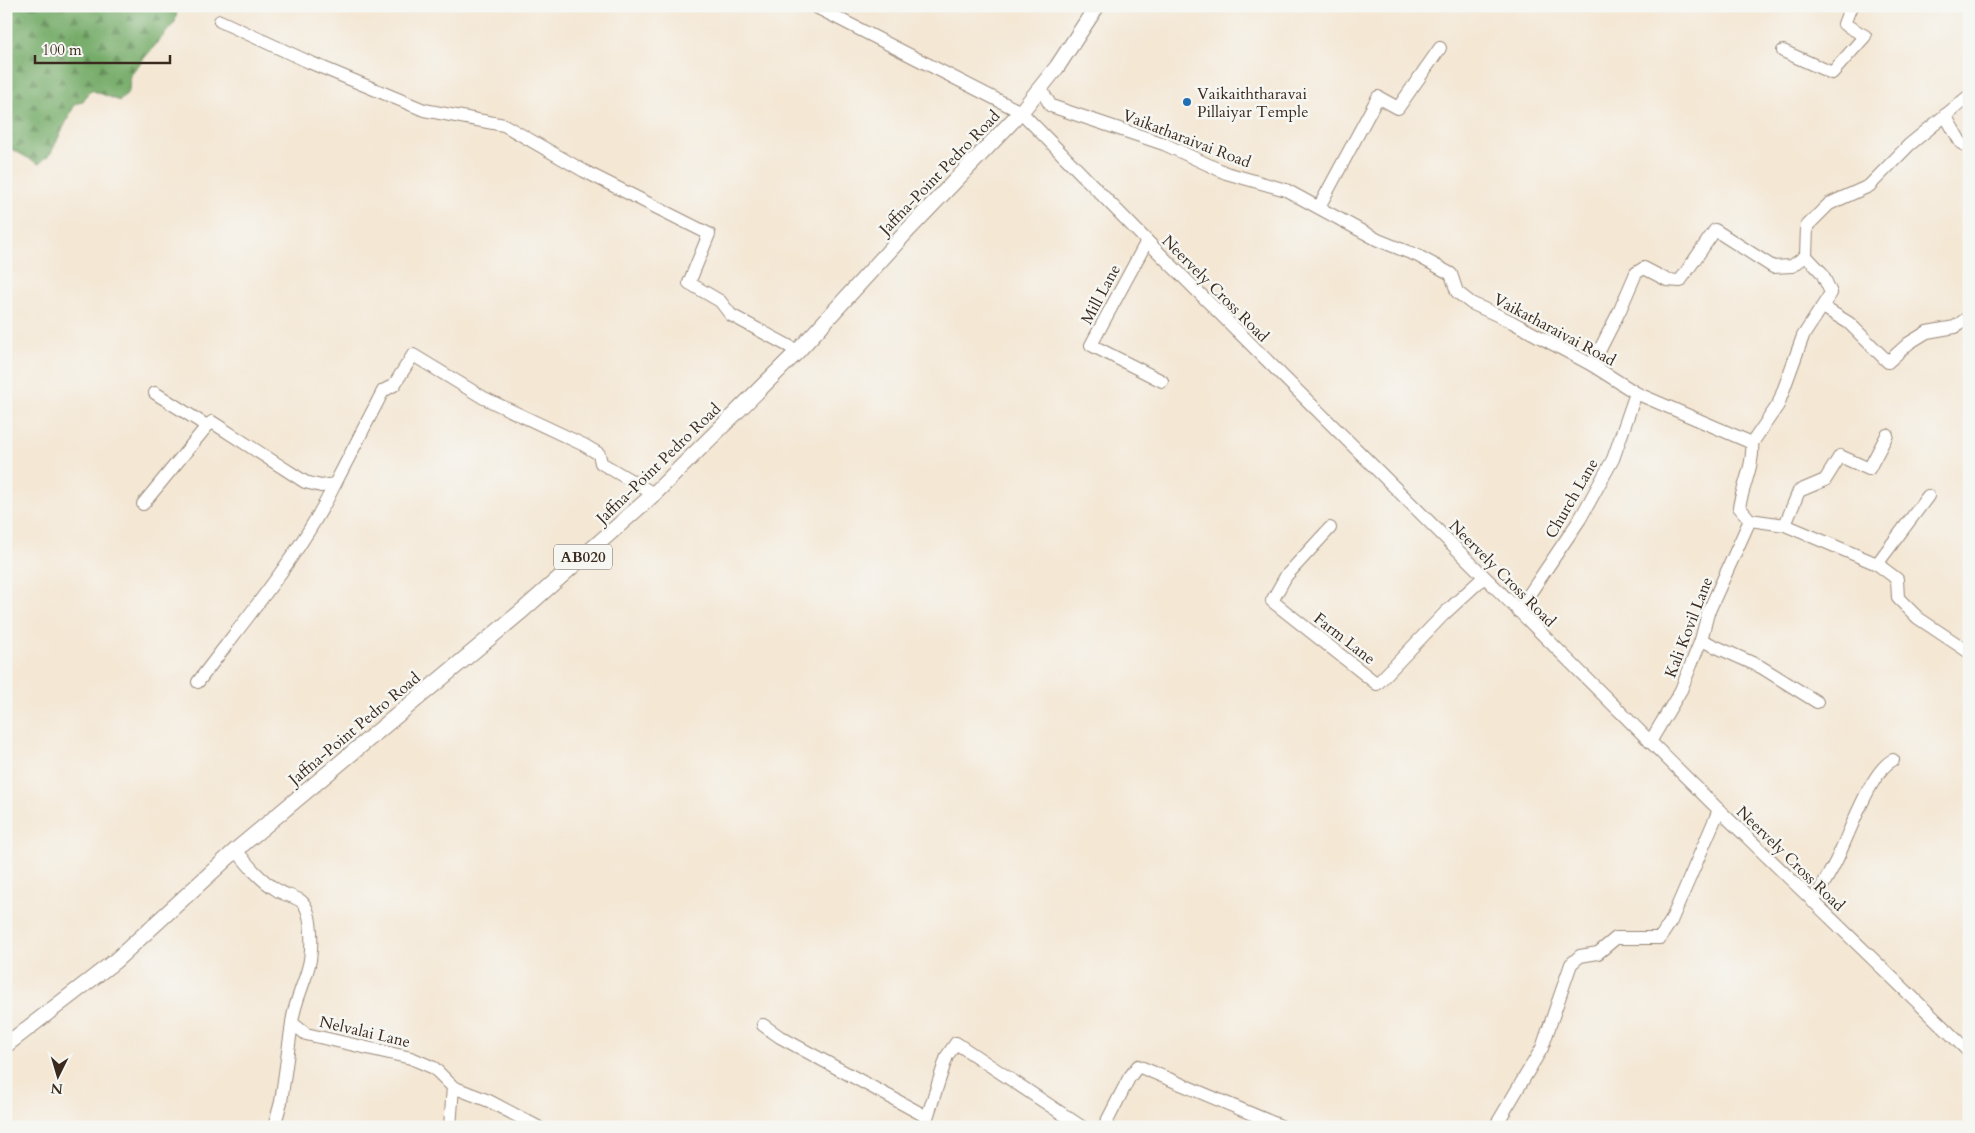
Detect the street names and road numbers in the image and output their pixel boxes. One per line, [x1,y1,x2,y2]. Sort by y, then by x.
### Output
street label: Vaikatharaivai Road [1119,104,1254,174]
street label: Jaffna-Point Pedro Road [873,105,1005,241]
street label: Neervely Cross Road [1157,230,1274,347]
street label: Mill Lane [1076,261,1126,328]
street label: Vaikatharaivai Road [1489,288,1620,372]
street label: Jaffna-Point Pedro Road [590,398,726,530]
street label: Church Lane [1540,454,1604,543]
street label: Neervely Cross Road [1444,515,1561,632]
road number: AB020 [554,544,612,570]
street label: Kali Kovil Lane [1660,574,1718,681]
street label: Farm Lane [1309,608,1380,670]
street label: Jaffna-Point Pedro Road [283,667,425,792]
street label: Neervely Cross Road [1731,801,1850,917]
street label: Nelvalai Lane [317,1011,412,1053]

